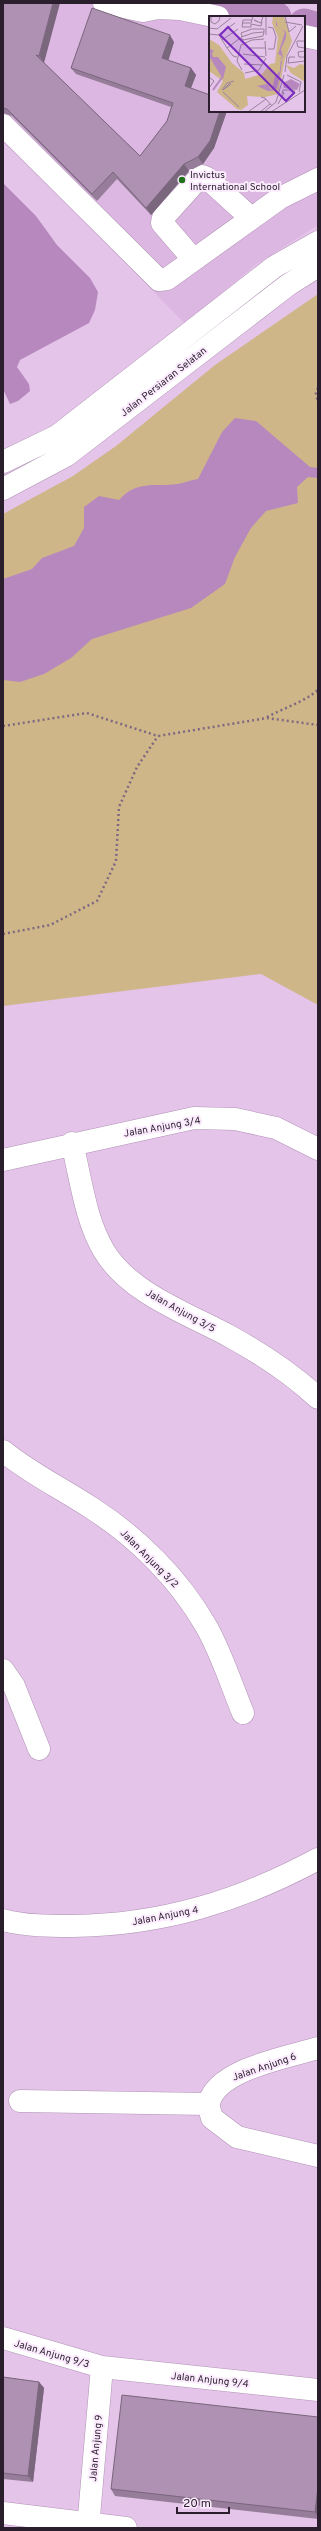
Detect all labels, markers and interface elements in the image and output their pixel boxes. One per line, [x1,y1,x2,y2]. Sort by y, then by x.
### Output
inset map [209,16,305,112]
place label: Invictus International School [190,169,280,194]
marker: Invictus International School [177,175,187,185]
street label: Jalan Persiaran Selatan [118,345,210,420]
street label: Jalan Anjung 3/4 [123,1114,202,1141]
street label: Jalan Anjung 3/5 [143,1287,217,1336]
street label: Jalan Anjung 3/2 [117,1527,181,1591]
street label: Jalan Anjung 4 [131,1904,200,1929]
street label: Jalan Anjung 6 [231,2050,298,2084]
street label: Jalan Anjung 9/3 [12,2337,91,2371]
street label: Jalan Anjung 9/4 [170,2370,249,2391]
street label: Jalan Anjung 9 [87,2414,106,2482]
scale bar [177,2489,229,2515]
text: 20 m [183,2496,211,2512]

